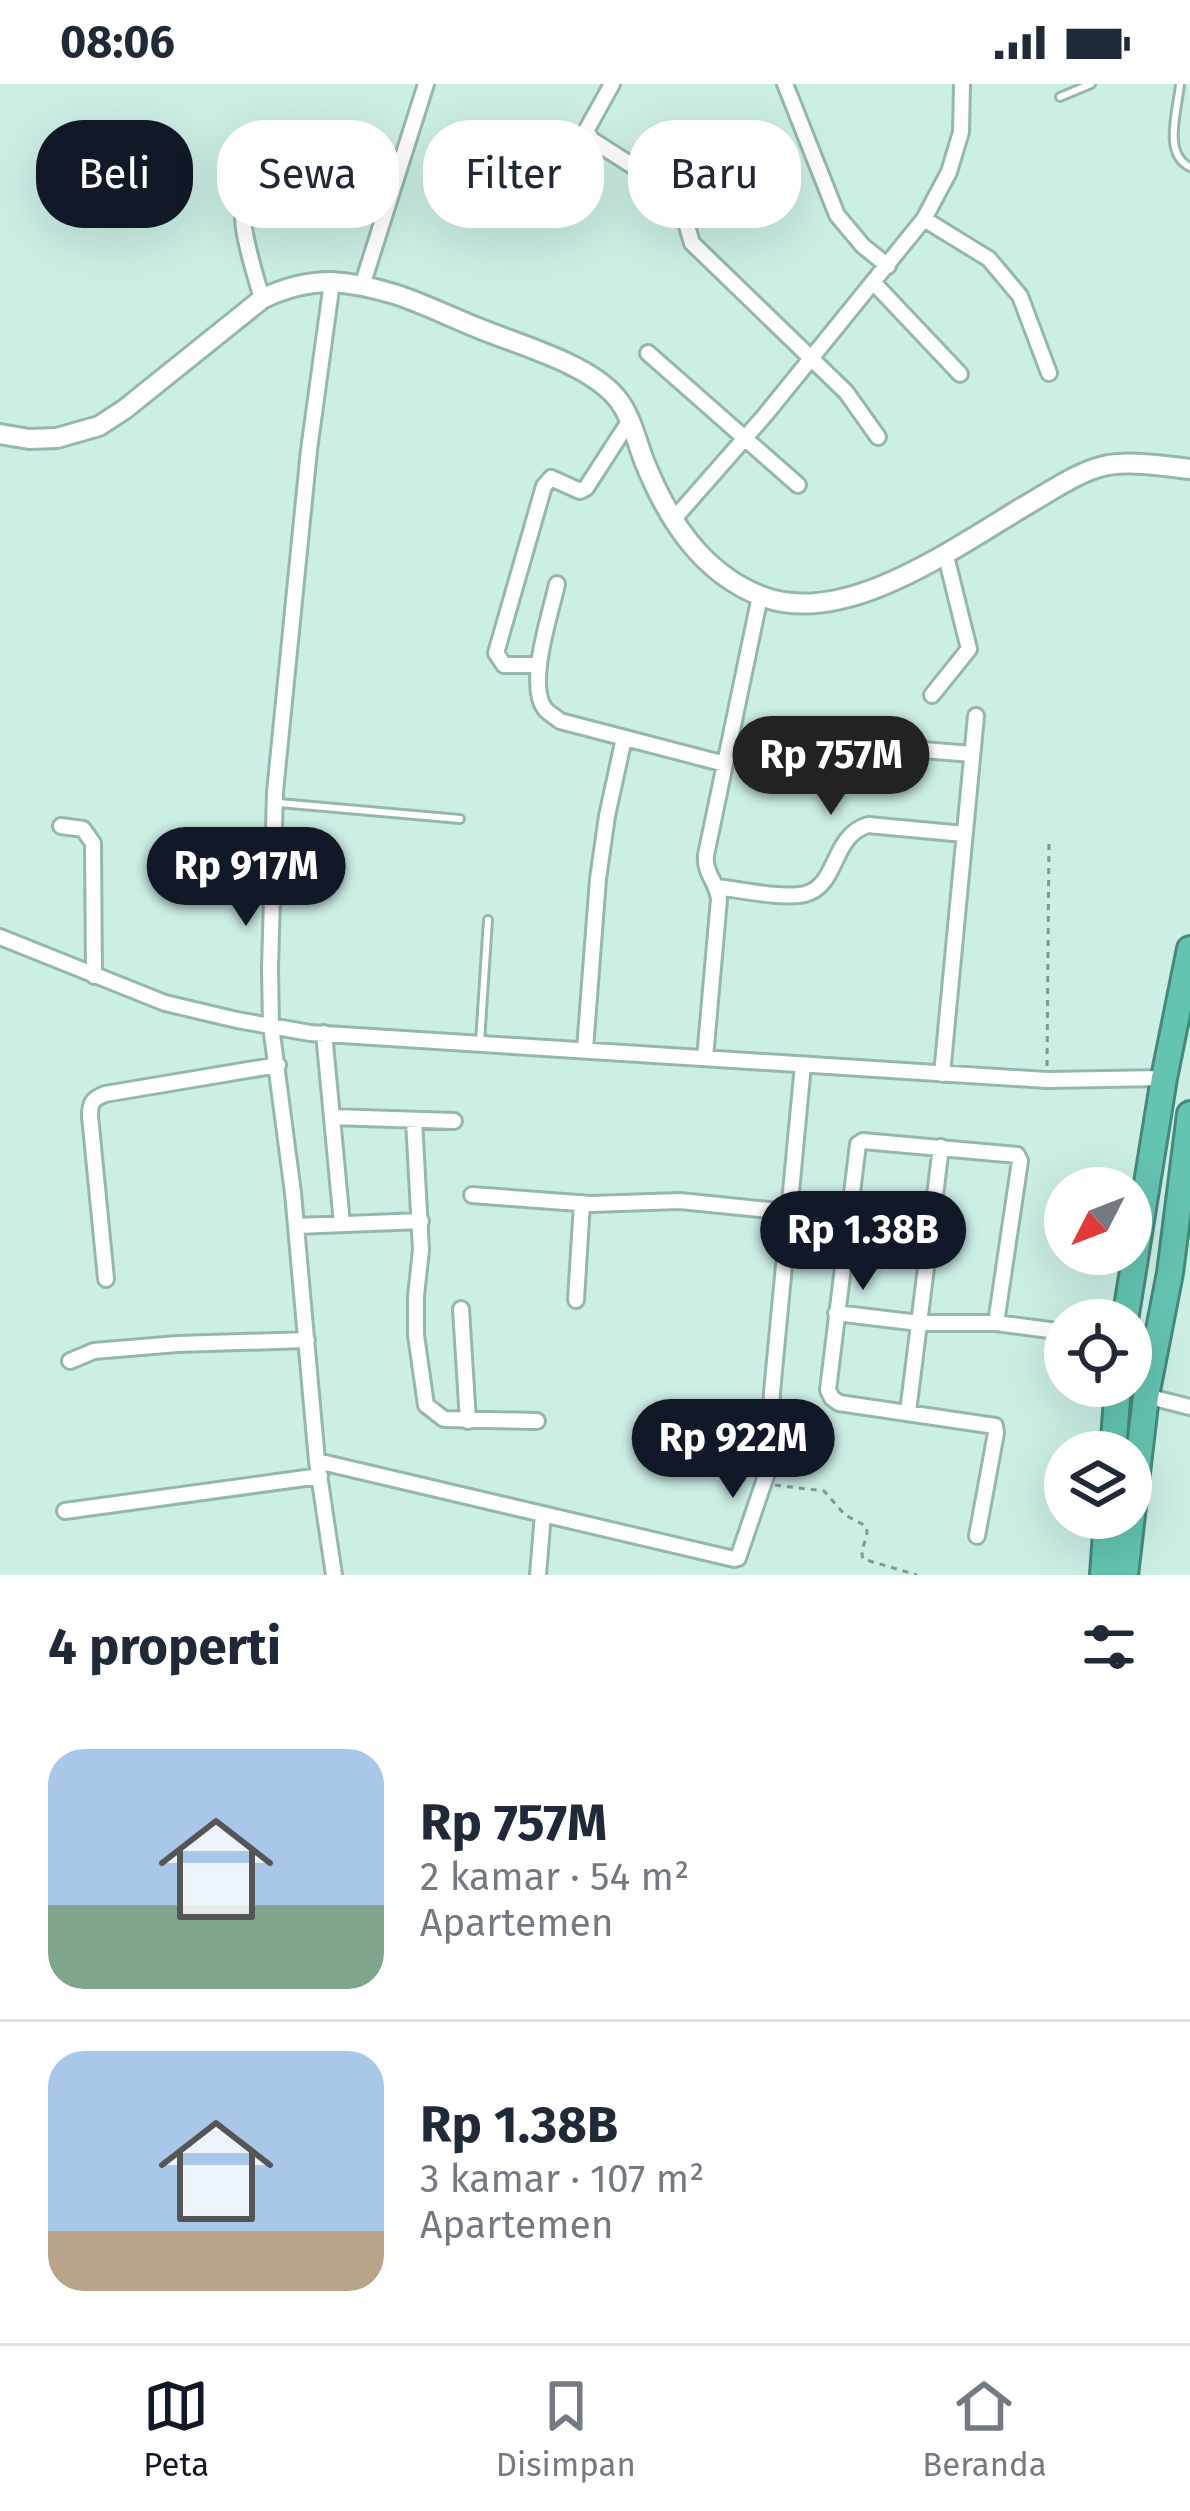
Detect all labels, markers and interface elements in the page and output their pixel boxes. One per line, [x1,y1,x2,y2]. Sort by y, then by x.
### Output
text: 08:06 [60,15,175,69]
chip: Beli [36,120,193,228]
chip: Sewa [217,120,399,228]
chip: Filter [423,120,604,228]
chip: Baru [628,120,801,228]
pin: Rp 757M [720,716,942,818]
text: Rp 757M [759,732,903,778]
pin: Rp 917M [135,827,357,929]
text: Rp 917M [174,843,318,889]
north arrow [1044,1167,1152,1275]
map controls [1044,1167,1152,1539]
pin: Rp 1.38B [739,1191,987,1293]
text: Rp 1.38B [787,1207,939,1253]
button: locate [1044,1299,1152,1407]
pin: Rp 922M [622,1399,844,1501]
text: Rp 922M [659,1415,807,1461]
button: layers [1044,1431,1152,1539]
icon: filters [1076,1614,1142,1680]
text: 4 properti [48,1616,281,1678]
text: Rp 757M [420,1792,607,1854]
icon: home [144,1797,288,1941]
text: 2 kamar · 54 m² [420,1854,689,1900]
text: Apartemen [420,1900,614,1946]
text: Rp 1.38B [420,2094,618,2156]
icon: home [144,2099,288,2243]
text: 3 kamar · 107 m² [420,2156,704,2202]
text: Apartemen [420,2202,614,2248]
tab: Peta [143,2373,209,2485]
tab: Disimpan [496,2373,636,2485]
tab: Beranda [922,2373,1047,2485]

